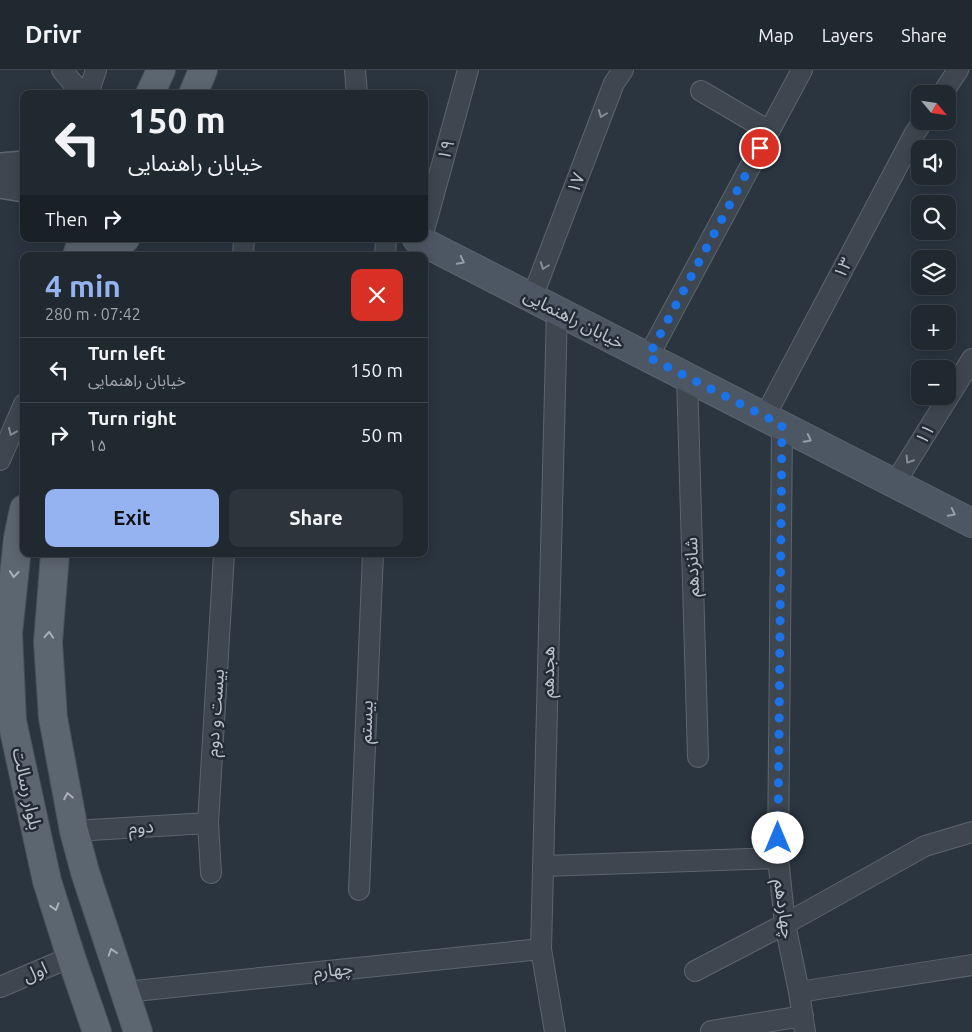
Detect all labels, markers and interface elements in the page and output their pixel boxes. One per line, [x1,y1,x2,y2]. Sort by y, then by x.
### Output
text: Drivr [25,21,81,48]
text: Map [758,25,794,45]
text: Layers [822,25,873,45]
text: Share [901,25,947,45]
north arrow [911,85,956,130]
map controls [911,85,956,405]
text: 150 m [128,100,226,140]
one-way arrow [598,109,608,118]
icon: left [45,110,110,175]
pin [739,127,781,169]
icon: arrive [746,134,774,162]
street label: ۱۹ [433,137,457,162]
button: sound [911,140,956,185]
text: خیابان راهنمایی [128,150,263,175]
street label: ۱۷ [562,169,588,196]
button: search [911,195,956,240]
icon: right [98,205,126,233]
text: Then [45,208,88,230]
button: layers [911,250,956,295]
street label: ۱۳ [828,254,856,281]
one-way arrow [455,255,464,265]
one-way arrow [540,261,550,269]
text: 4 min [45,269,121,303]
button: close [351,269,403,321]
street label: خیابان راهنمایی [520,284,628,354]
text: 280 m · 07:42 [45,305,141,323]
button: + [911,305,956,350]
text: Turn left [88,342,166,364]
icon: left [45,356,73,384]
text: 150 m [350,359,403,381]
button: − [911,360,956,405]
text: خیابان راهنمایی [88,371,186,389]
text: Turn right [88,407,176,429]
street label: ۱۱ [910,419,938,448]
icon: right [45,421,73,449]
text: 50 m [361,424,403,446]
one-way arrow [8,427,18,436]
one-way arrow [803,433,812,443]
text: ۱۵ [88,436,106,454]
one-way arrow [906,454,916,463]
button: Exit [45,489,219,547]
button: Share [229,489,403,547]
one-way arrow [947,507,956,517]
street label: شانزدهم [680,537,706,597]
one-way arrow [9,571,20,579]
one-way arrow [43,631,54,639]
street label: هجدهم [537,646,561,698]
street label: بیست و دوم [201,668,232,758]
street label: بیستم [354,700,380,744]
street label: بلوار رسالت [8,746,46,832]
one-way arrow [63,792,73,801]
position arrow [751,811,803,863]
street label: دوم [128,815,155,842]
street label: چهاردهم [767,878,799,941]
one-way arrow [50,902,60,910]
one-way arrow [108,949,118,957]
street label: اول [19,957,51,987]
street label: چهارم [312,957,354,986]

